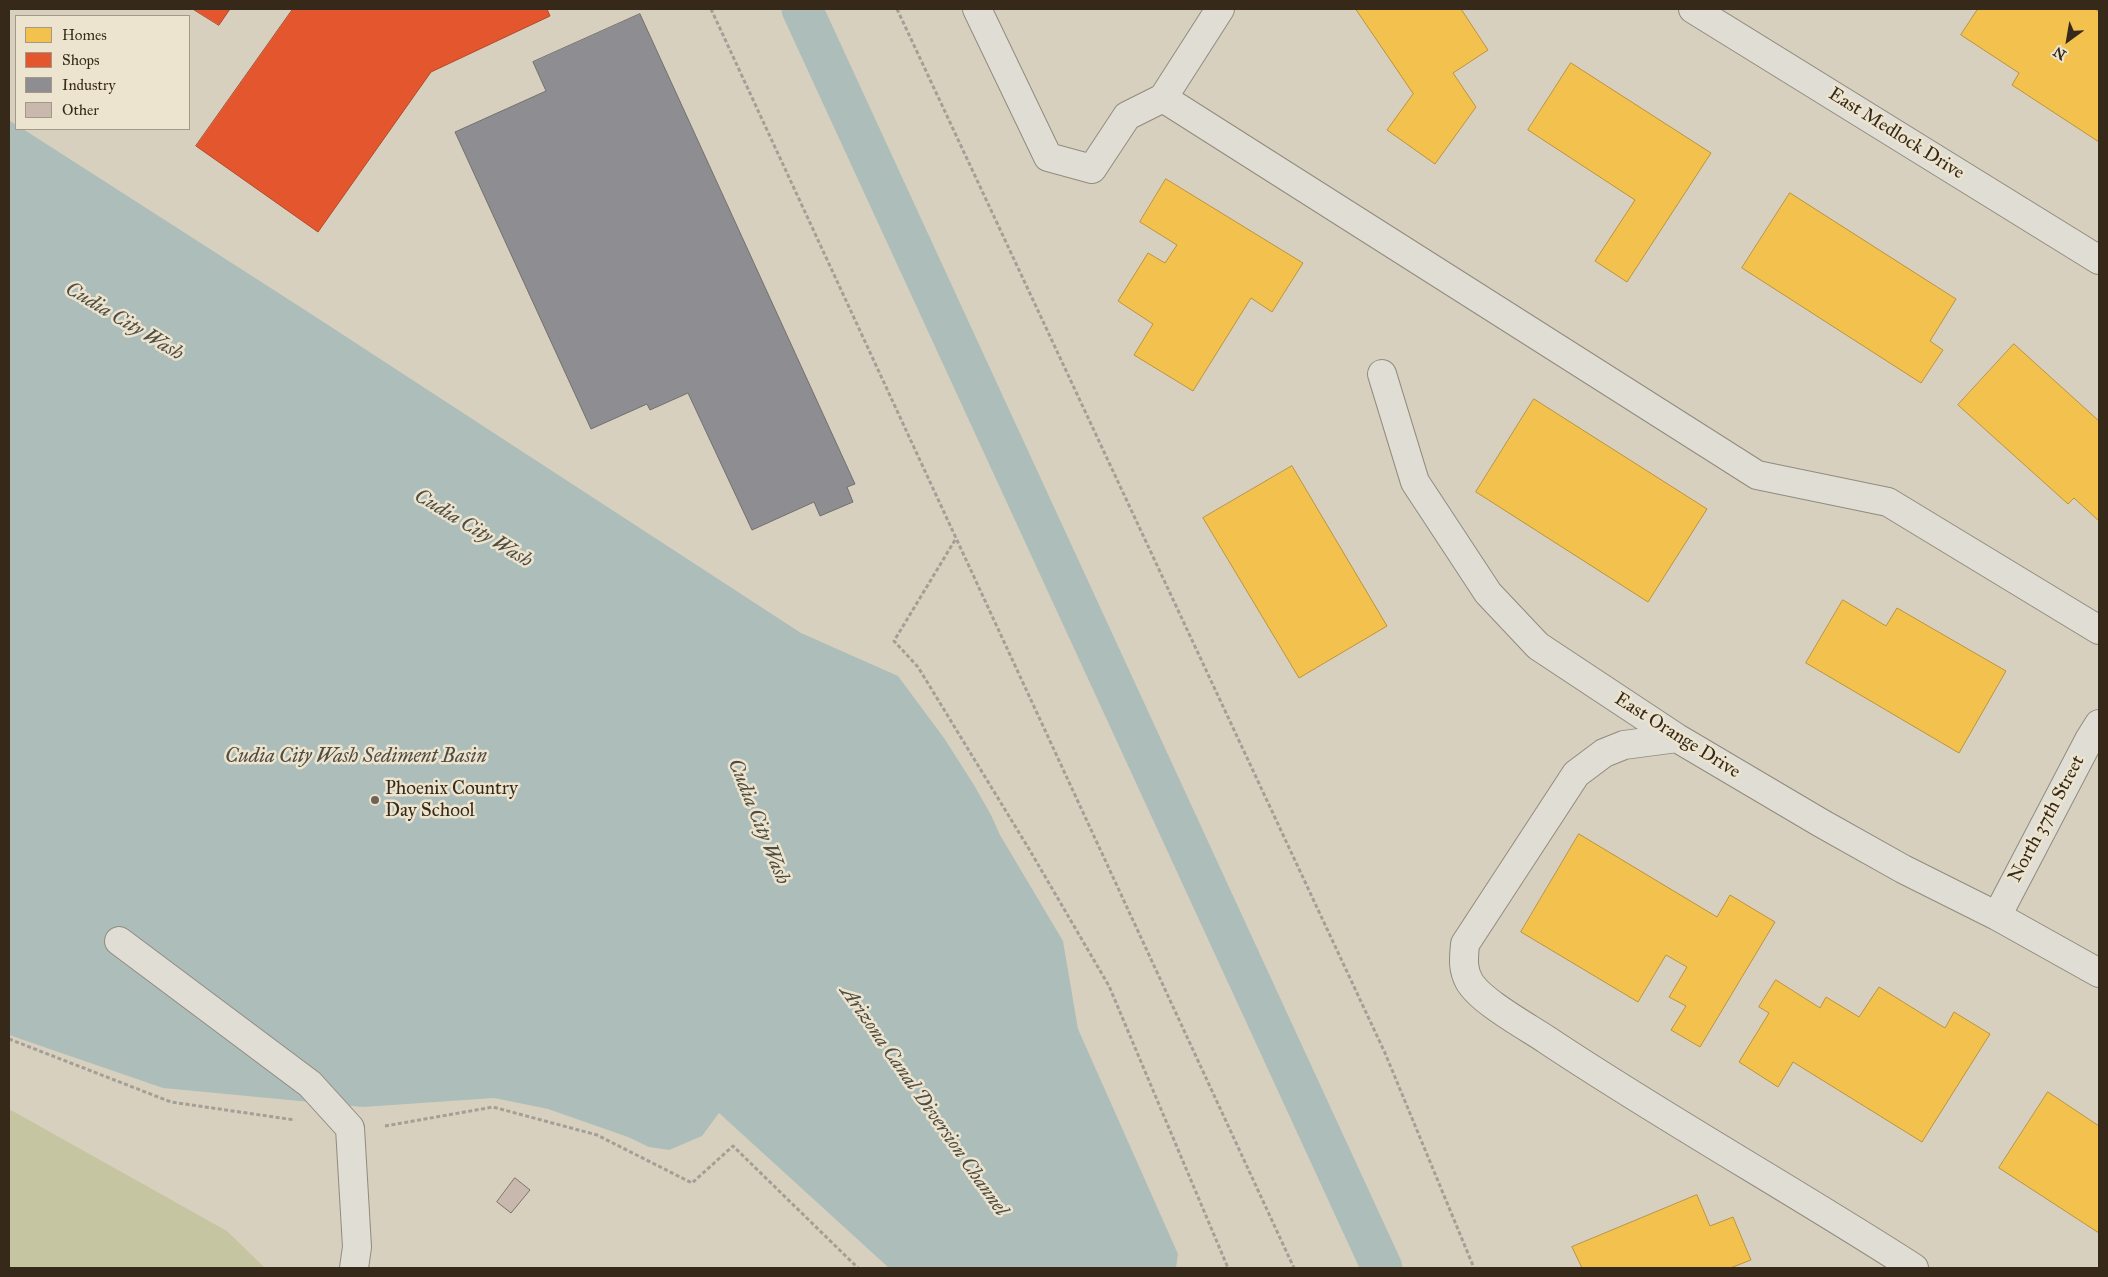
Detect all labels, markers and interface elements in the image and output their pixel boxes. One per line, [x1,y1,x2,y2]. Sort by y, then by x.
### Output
legend [15,15,190,130]
north arrow [2043,15,2093,65]
text: Homes [62,26,107,44]
text: N [2050,43,2069,63]
text: Shops [62,51,100,69]
text: Industry [62,76,116,94]
street label: East Medlock Drive [1824,83,1968,185]
text: Other [62,101,99,119]
water label: Cudia City Wash [61,277,187,367]
water label: Cudia City Wash [410,484,536,574]
street label: East Orange Drive [1610,688,1744,784]
water label: Cudia City Wash Sediment Basin [225,745,487,769]
street label: North 37th Street [2004,752,2090,886]
water label: Cudia City Wash [722,756,794,888]
place label: Phoenix Country Day School [385,778,518,822]
marker: Phoenix Country Day School [369,794,381,806]
water label: Arizona Canal Diversion Channel [834,981,1012,1221]

